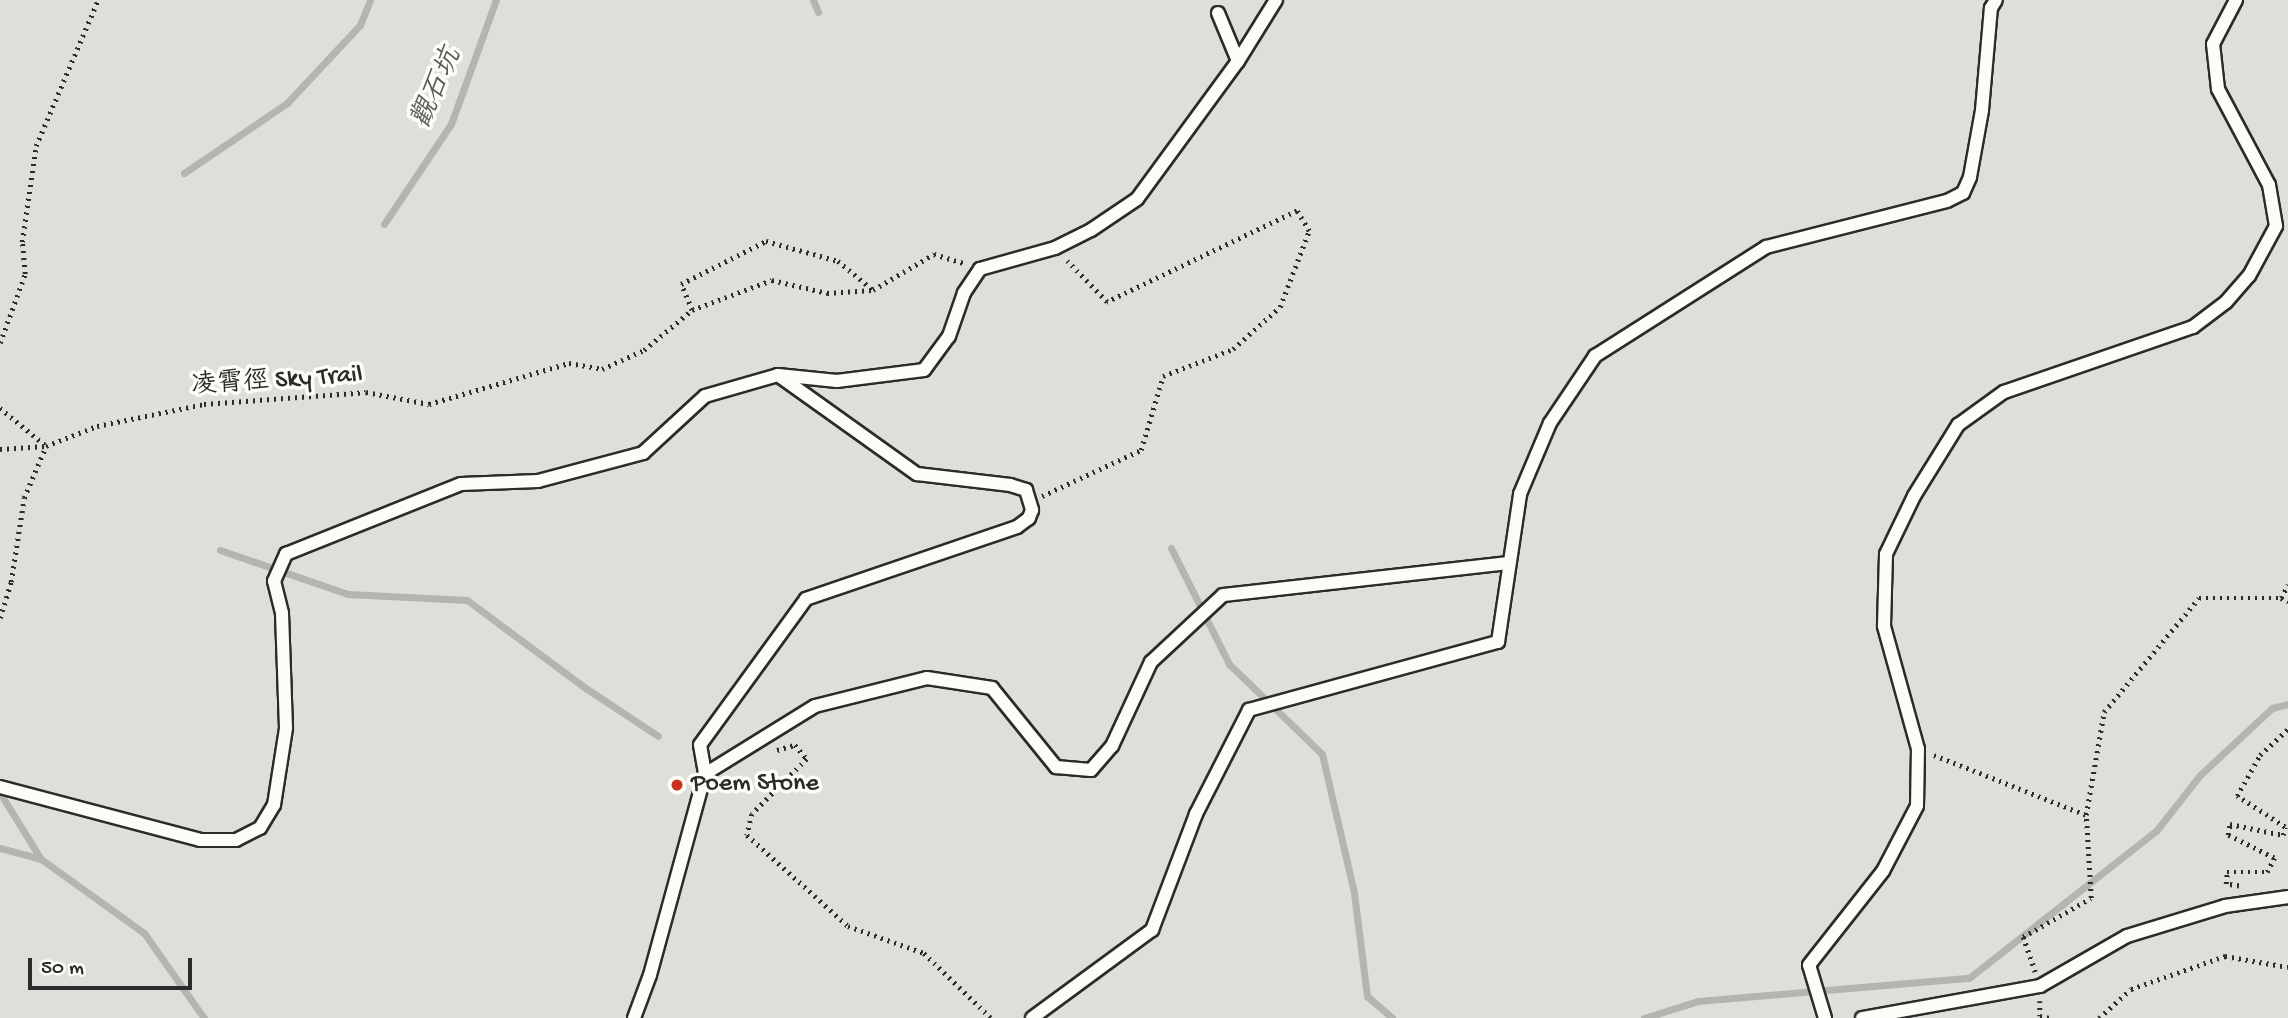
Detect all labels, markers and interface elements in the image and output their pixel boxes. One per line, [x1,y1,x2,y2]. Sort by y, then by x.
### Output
water label: 觀石坑 [406,44,470,134]
street label: 凌霄徑 Sky Trail [190,360,364,404]
place label: Poem Stone [691,769,819,801]
marker: Poem Stone [669,777,685,793]
scale bar [32,944,196,988]
text: 50 m [41,957,84,982]

